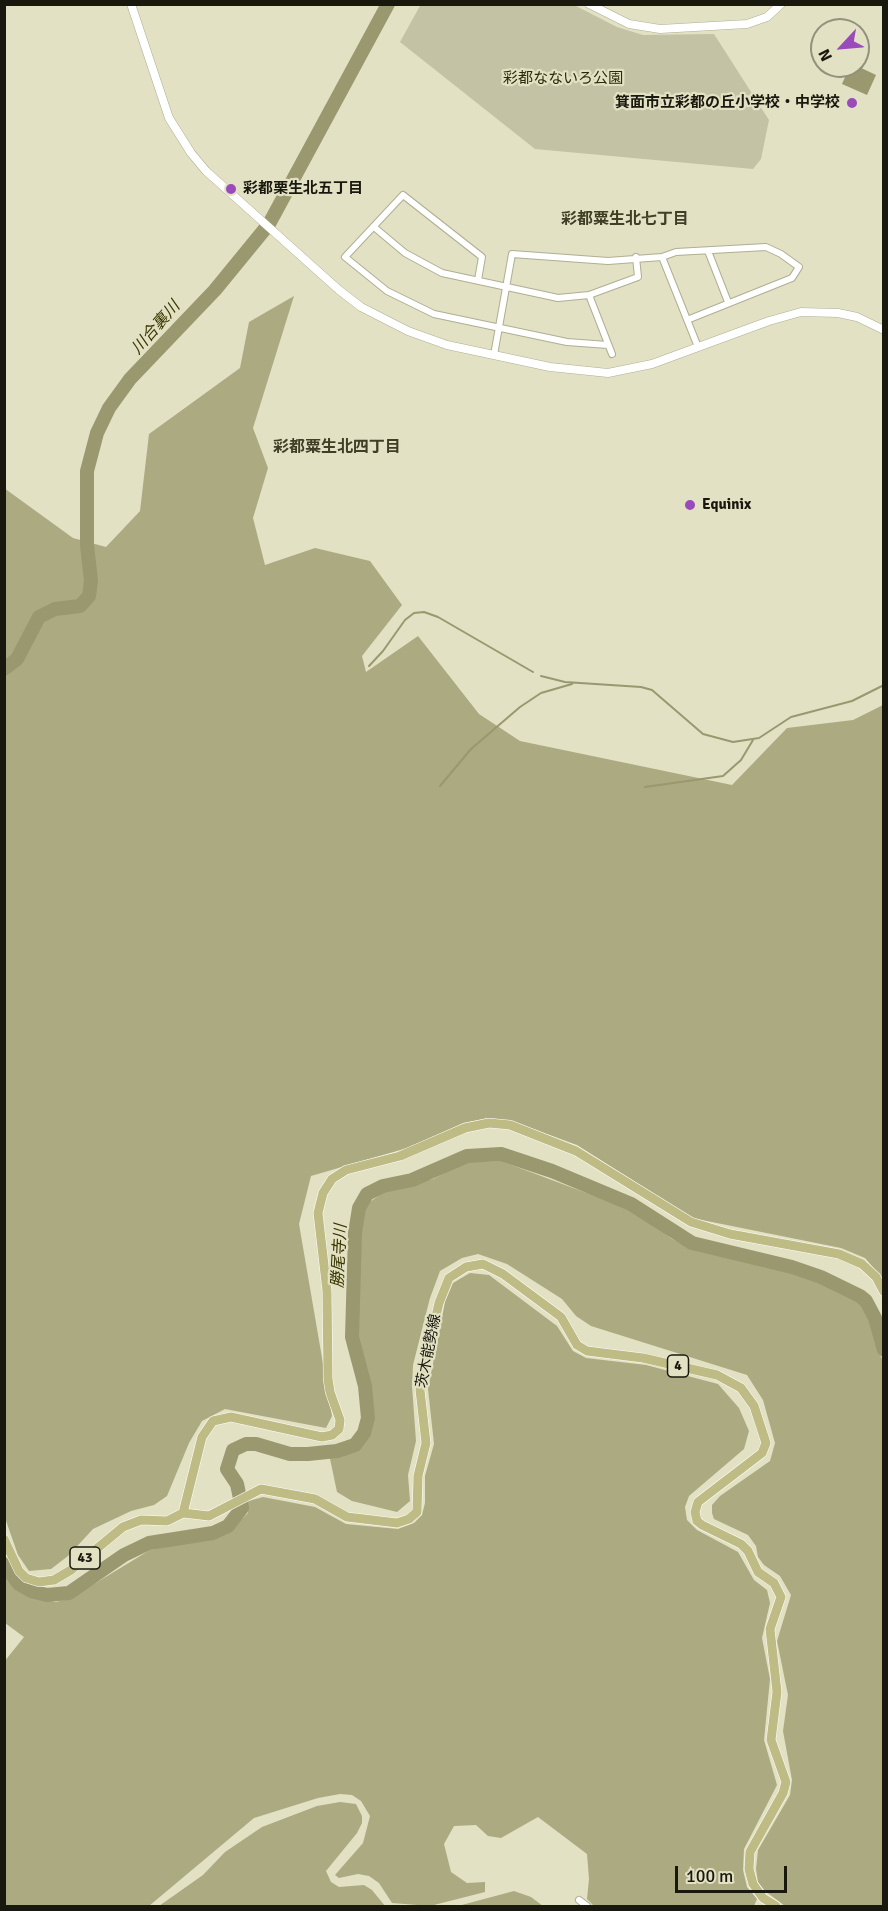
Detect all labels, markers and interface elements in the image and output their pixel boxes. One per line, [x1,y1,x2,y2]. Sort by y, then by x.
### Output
north arrow [810,18,870,78]
text: N [814,46,837,64]
park label: 彩都なないろ公園 [503,70,623,88]
place label: 箕面市立彩都の丘小学校・中学校 [615,94,840,112]
marker: 箕面市立彩都の丘小学校・中学校 [845,96,859,110]
place label: 彩都栗生北五丁目 [243,180,363,198]
marker: 彩都栗生北五丁目 [224,182,238,196]
district label: 彩都粟生北七丁目 [561,210,689,230]
water label: 川合裏川 [128,298,184,358]
district label: 彩都粟生北四丁目 [273,438,401,458]
place label: Equinix [702,496,751,514]
marker: Equinix [683,498,697,512]
water label: 勝尾寺川 [329,1224,351,1288]
street label: 茨木能勢線 [413,1312,445,1390]
road number: 4 [668,1355,688,1377]
road number: 43 [70,1547,100,1569]
scale bar [678,1854,790,1892]
text: 100 m [686,1865,733,1887]

